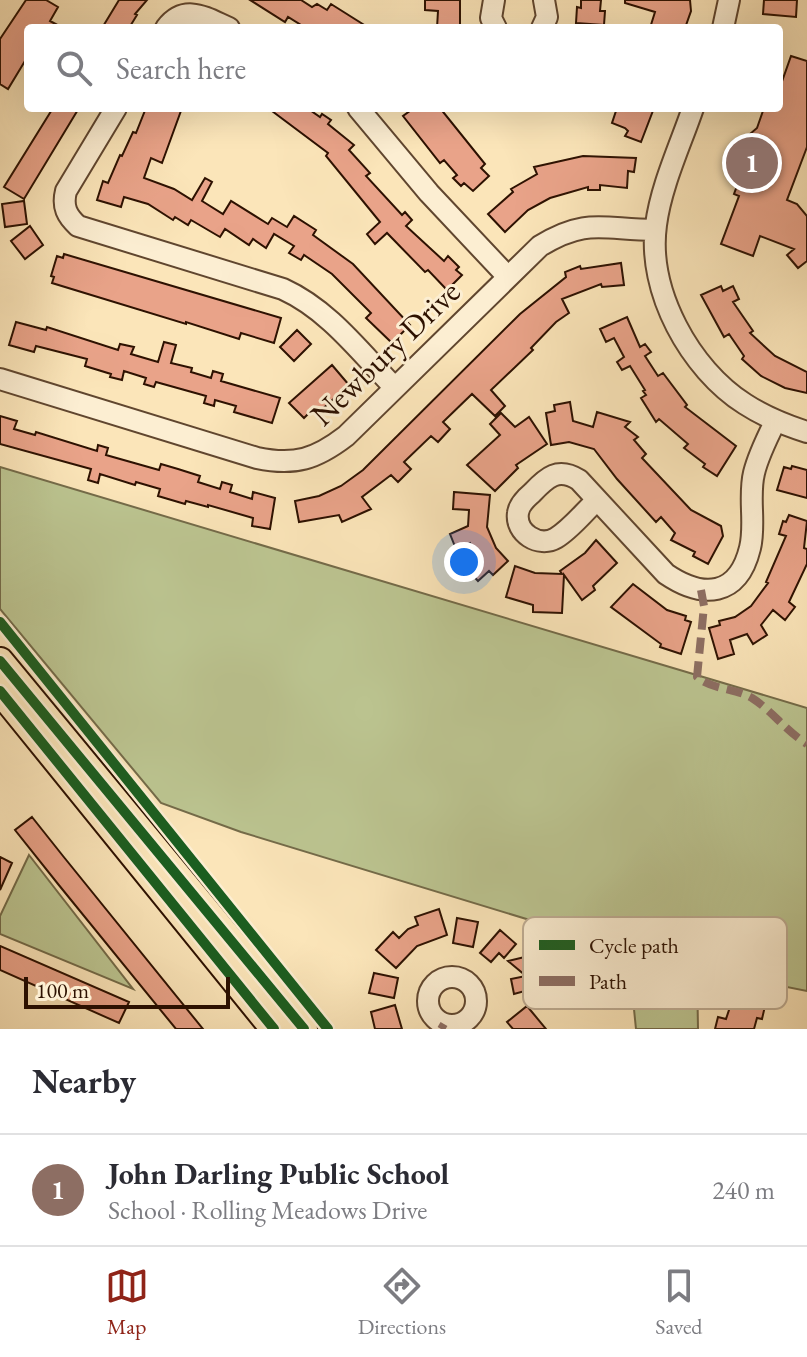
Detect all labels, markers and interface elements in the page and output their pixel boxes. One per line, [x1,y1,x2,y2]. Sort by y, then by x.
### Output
search box [24,24,783,112]
icon: search [52,46,96,90]
text: Search here [116,49,246,88]
pin: 1 [726,133,778,193]
street label: Newbury Drive [301,271,469,435]
your location [444,542,484,582]
legend [523,917,787,1009]
text: Cycle path [589,931,679,960]
text: Path [589,967,627,996]
scale bar [24,973,230,1009]
text: 100 m [36,976,89,1005]
text: Nearby [32,1059,136,1103]
text: John Darling Public School [108,1154,449,1193]
text: 1 [51,1173,65,1207]
text: 240 m [712,1173,775,1207]
text: School · Rolling Meadows Drive [108,1193,427,1227]
tab: Map [105,1264,149,1341]
tab: Directions [358,1264,446,1341]
tab: Saved [655,1264,702,1341]

